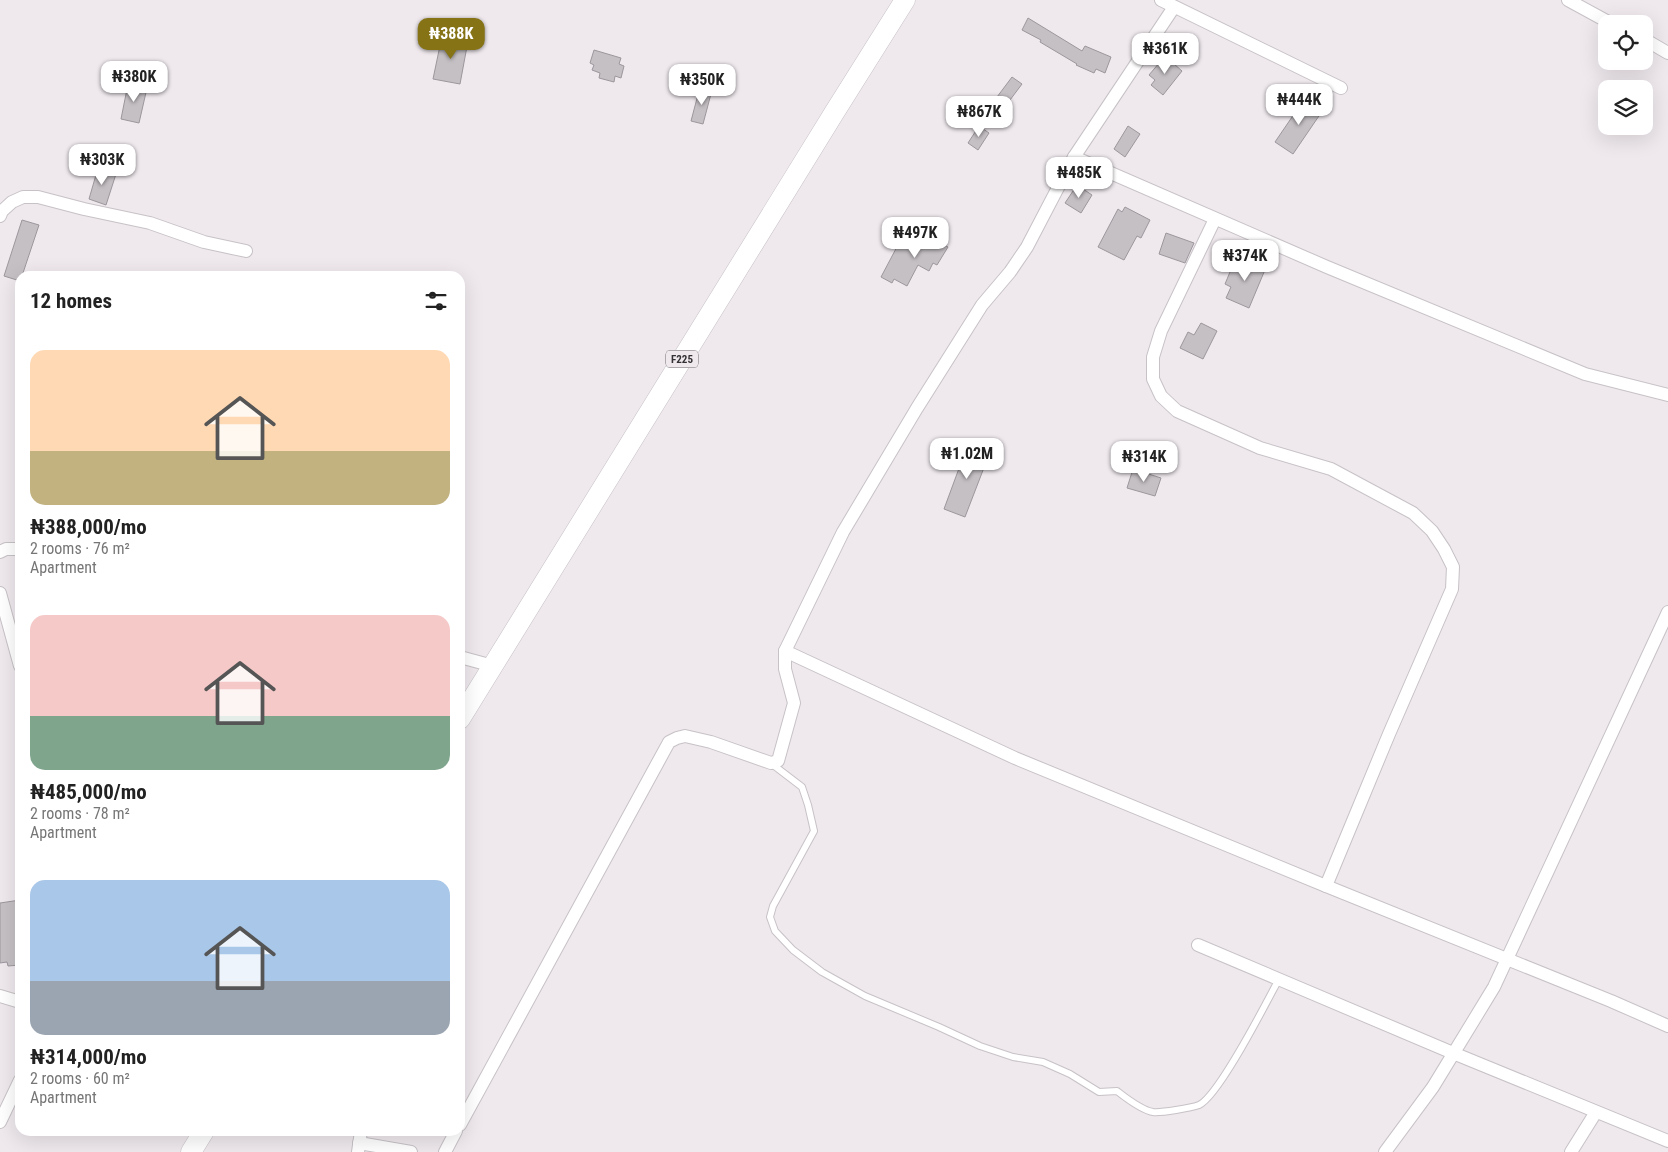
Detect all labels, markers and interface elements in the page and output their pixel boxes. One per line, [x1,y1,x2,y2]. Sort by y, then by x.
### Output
map controls [1598,15,1653,135]
button: locate [1598,15,1653,70]
pin: ₦388K [416,18,486,60]
text: ₦388K [429,24,473,43]
pin: ₦361K [1130,32,1200,75]
text: ₦361K [1143,39,1187,58]
pin: ₦380K [99,61,169,103]
pin: ₦350K [667,64,737,106]
text: ₦380K [112,67,156,86]
text: ₦350K [680,70,724,89]
button: layers [1598,80,1653,135]
pin: ₦444K [1264,84,1334,126]
text: ₦444K [1277,90,1321,109]
pin: ₦867K [944,96,1014,138]
text: ₦867K [957,102,1001,121]
pin: ₦303K [67,144,137,186]
text: ₦303K [80,150,124,169]
pin: ₦485K [1044,156,1114,199]
text: ₦485K [1057,163,1101,182]
pin: ₦497K [880,216,950,259]
text: ₦497K [893,223,937,242]
pin: ₦374K [1210,240,1280,282]
text: ₦374K [1223,246,1267,265]
icon: filters [422,287,450,315]
text: 12 homes [30,289,112,313]
road number: F225 [666,350,698,368]
icon: home [195,383,285,473]
pin: ₦1.02M [926,438,1008,480]
pin: ₦314K [1109,440,1179,483]
text: ₦1.02M [941,444,993,463]
text: ₦314K [1122,447,1166,466]
text: ₦388,000/mo [30,515,147,539]
text: 2 rooms · 76 m² [30,539,130,558]
text: Apartment [30,558,97,577]
icon: home [195,648,285,738]
text: ₦485,000/mo [30,780,147,804]
text: 2 rooms · 78 m² [30,804,130,823]
text: Apartment [30,823,97,842]
icon: home [195,913,285,1003]
text: ₦314,000/mo [30,1045,147,1069]
text: 2 rooms · 60 m² [30,1069,130,1088]
text: Apartment [30,1088,97,1107]

